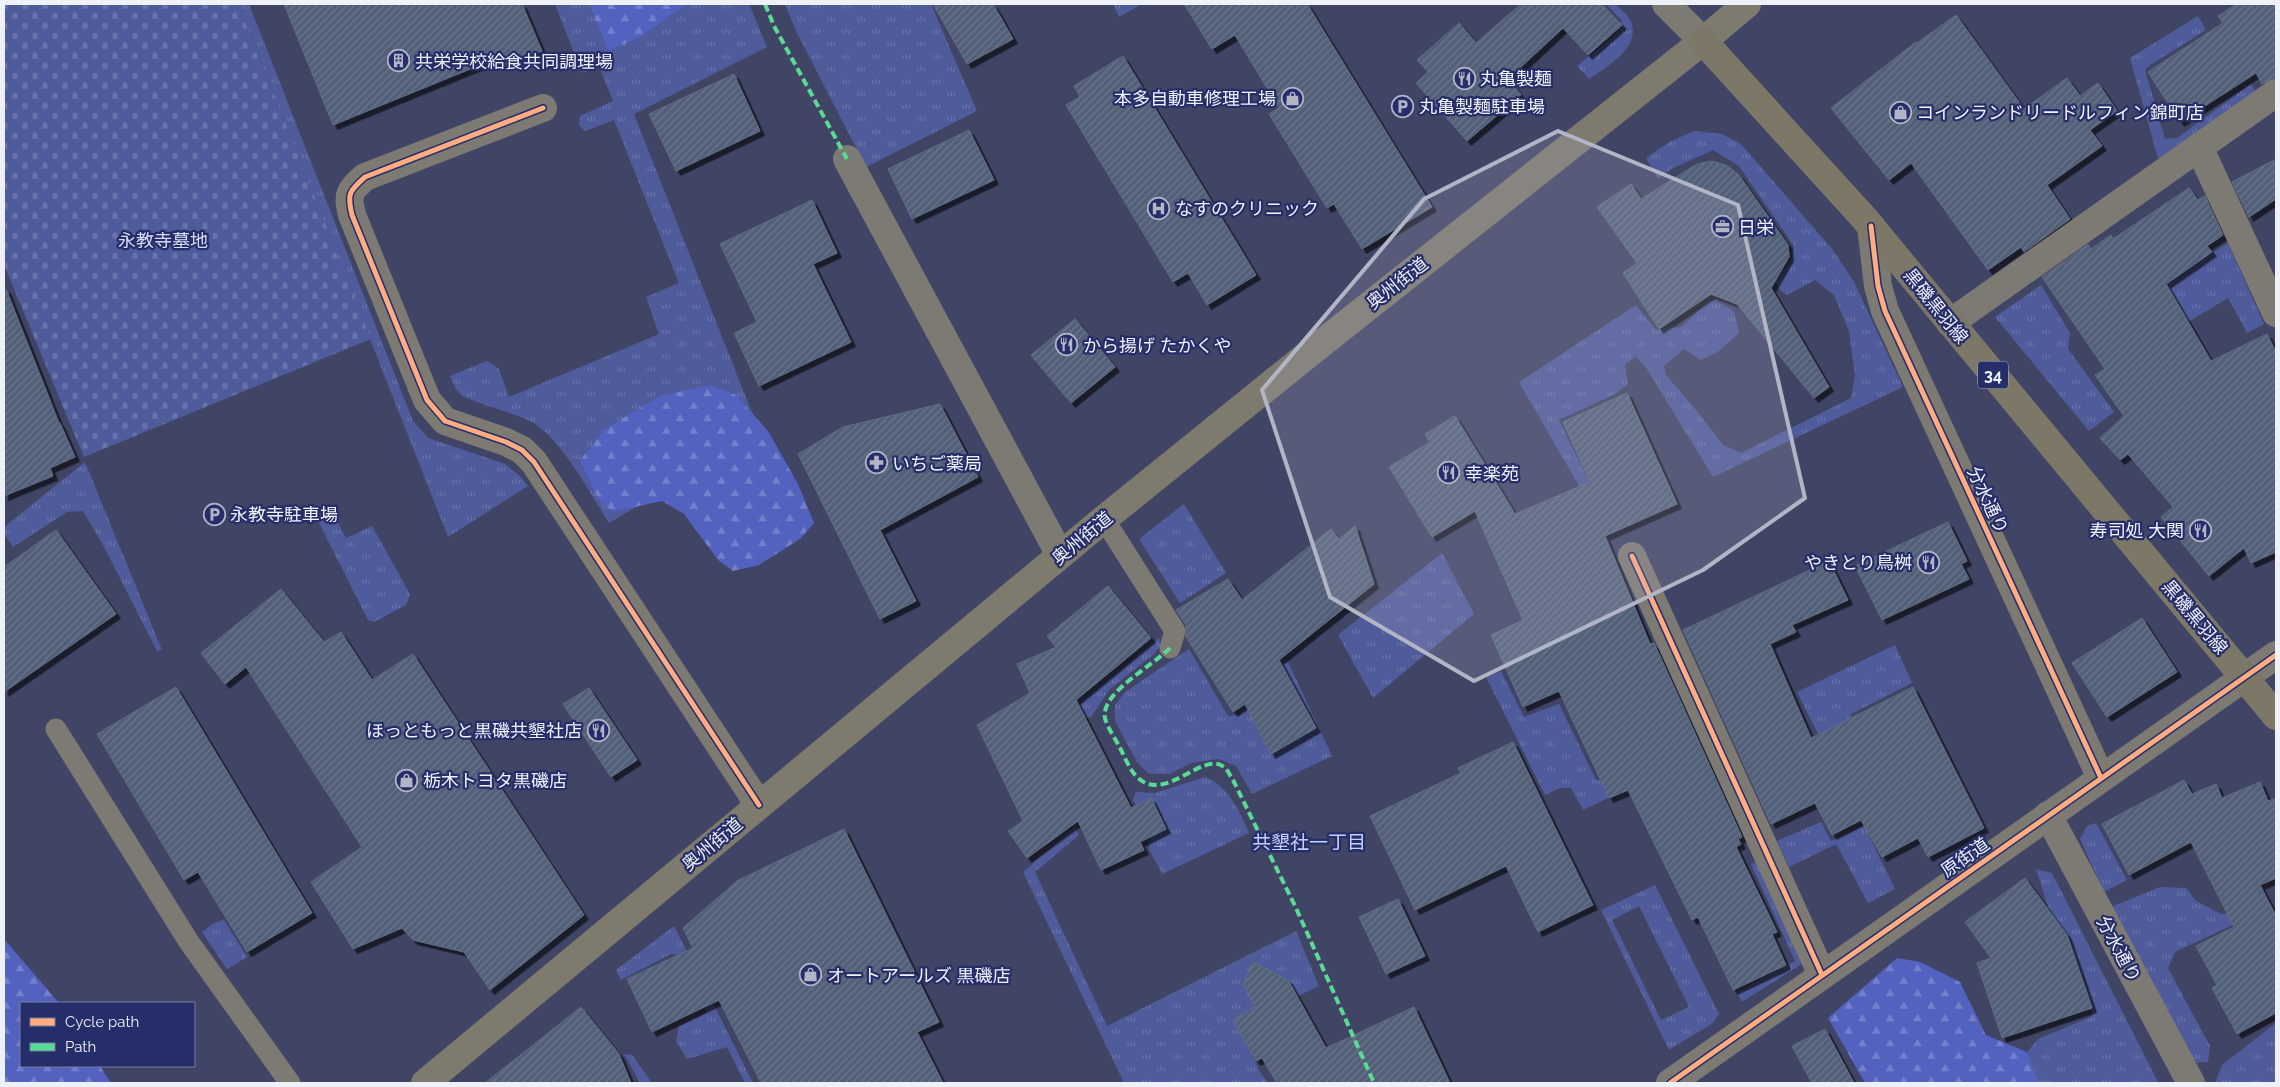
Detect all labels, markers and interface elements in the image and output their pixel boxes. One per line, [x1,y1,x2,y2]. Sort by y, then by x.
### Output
building icon: 共栄学校給食共同調理場 [387,49,411,73]
place label: 共栄学校給食共同調理場 [415,51,613,72]
restaurant icon: 丸亀製麺 [1452,66,1476,90]
place label: 丸亀製麺 [1480,68,1552,89]
shop icon: 本多自動車修理工場 [1280,86,1304,110]
place label: 本多自動車修理工場 [1114,88,1276,109]
parking icon: 丸亀製麺駐車場 [1391,94,1415,118]
place label: 丸亀製麺駐車場 [1419,96,1545,117]
shop icon: コインランドリードルフィン錦町店 [1888,100,1912,124]
place label: コインランドリードルフィン錦町店 [1916,102,2204,123]
hospital icon: なすのクリニック [1147,196,1171,220]
place label: なすのクリニック [1175,198,1319,219]
office icon: 日栄 [1710,215,1734,239]
place label: 日栄 [1738,217,1774,238]
park label: 永教寺墓地 [118,230,208,251]
street label: 奥州街道 [1362,253,1432,313]
street label: 黒磯黒羽線 [1900,264,1972,348]
restaurant icon: から揚げ たかくや [1055,333,1079,357]
place label: から揚げ たかくや [1083,335,1232,356]
road number: 34 [1978,362,2008,388]
pharmacy icon: いちご薬局 [864,451,888,475]
place label: いちご薬局 [892,453,982,474]
restaurant icon: 幸楽苑 [1437,461,1461,485]
place label: 幸楽苑 [1465,463,1519,484]
street label: 分水通り [1963,463,2013,537]
parking icon: 永教寺駐車場 [202,502,226,526]
place label: 永教寺駐車場 [230,504,338,525]
street label: 奥州街道 [1048,507,1116,569]
restaurant icon: 寿司処 大関 [2188,518,2212,542]
place label: 寿司処 大関 [2089,520,2184,541]
restaurant icon: やきとり鳥桝 [1916,550,1940,574]
place label: やきとり鳥桝 [1804,552,1912,573]
street label: 黒磯黒羽線 [2158,576,2232,658]
restaurant icon: ほっともっと黒磯共墾社店 [586,718,610,742]
place label: ほっともっと黒磯共墾社店 [366,720,582,741]
shop icon: 栃木トヨタ黒磯店 [395,768,419,792]
place label: 栃木トヨタ黒磯店 [423,770,567,791]
street label: 奥州街道 [678,813,746,875]
district label: 共墾社一丁目 [1252,831,1366,853]
street label: 原街道 [1937,833,1993,881]
street label: 分水通り [2093,912,2145,986]
shop icon: オートアールズ 黒磯店 [799,963,823,987]
place label: オートアールズ 黒磯店 [827,965,1011,986]
legend [20,1002,195,1067]
text: Cycle path [65,1013,139,1031]
text: Path [65,1038,96,1056]

